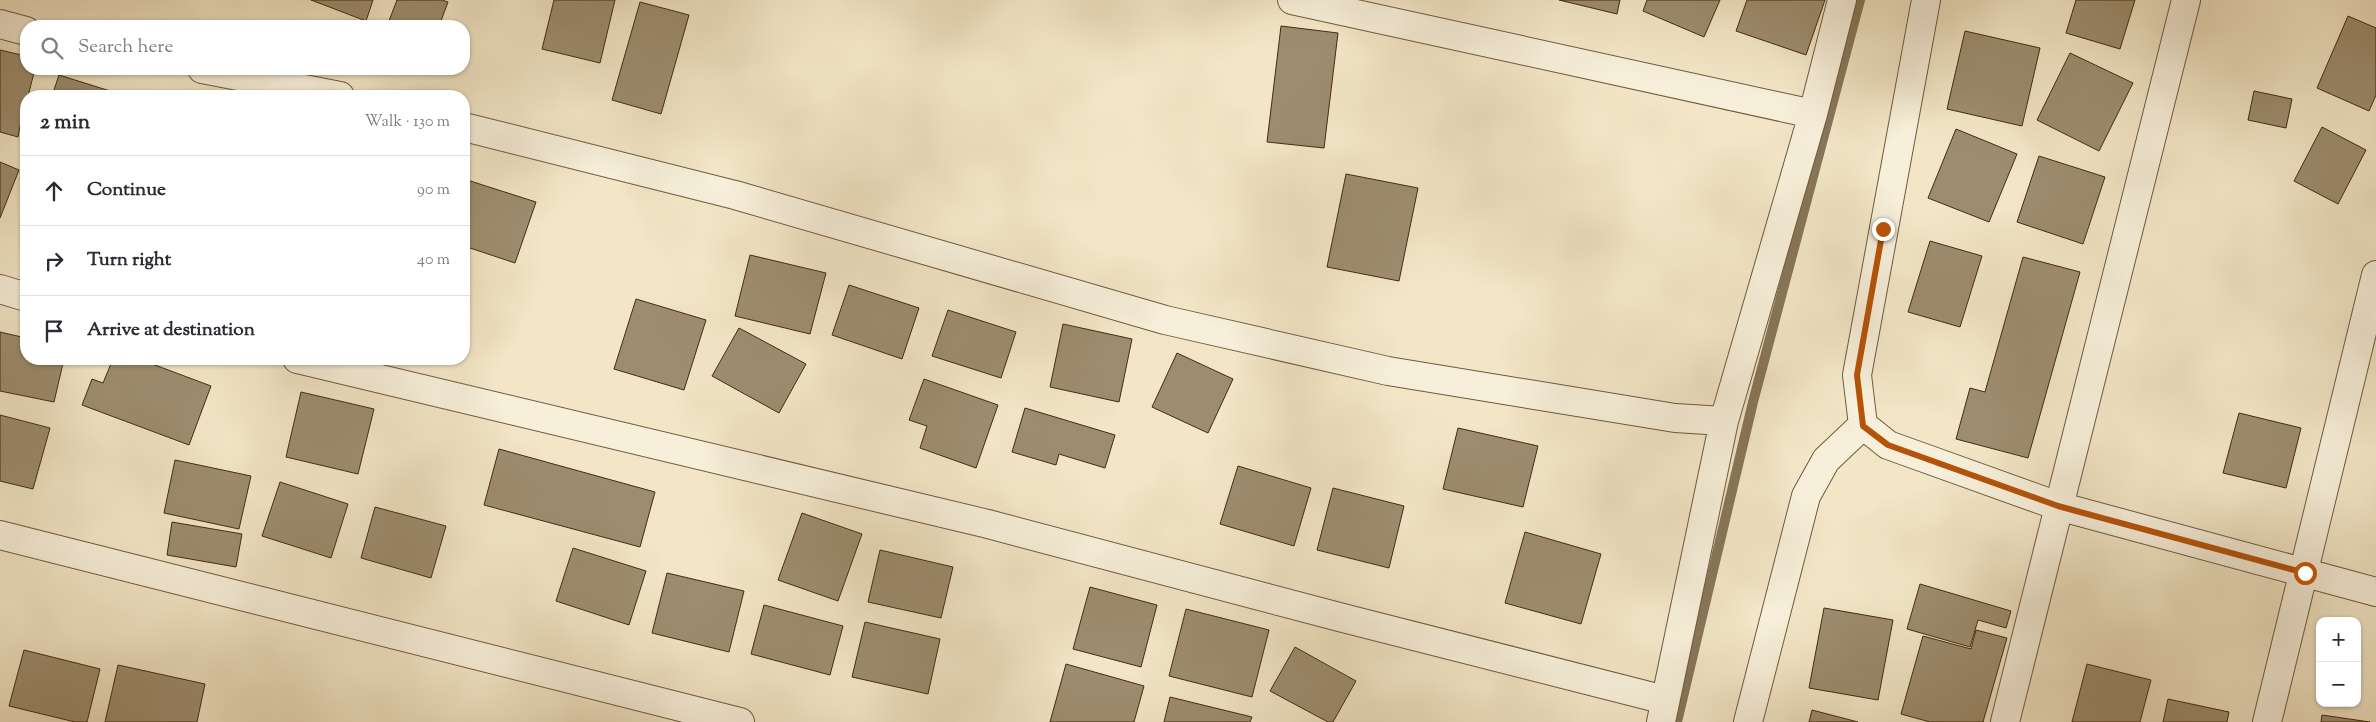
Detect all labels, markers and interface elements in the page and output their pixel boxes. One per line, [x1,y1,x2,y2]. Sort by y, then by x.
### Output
search box [20,20,470,75]
icon: search [38,34,66,62]
text: Search here [78,34,173,61]
text: 2 min [40,108,90,138]
text: Walk · 130 m [365,111,450,134]
icon: ahead [40,177,68,205]
text: Continue [87,177,166,204]
text: 90 m [417,179,450,202]
route end [1872,218,1895,241]
icon: right [40,247,68,275]
text: Turn right [87,247,171,274]
text: 40 m [417,249,450,272]
icon: arrive [40,317,68,345]
text: Arrive at destination [87,317,255,344]
route start [2294,562,2317,585]
map controls [2316,617,2361,707]
button: + [2316,617,2361,662]
button: − [2316,662,2361,707]

